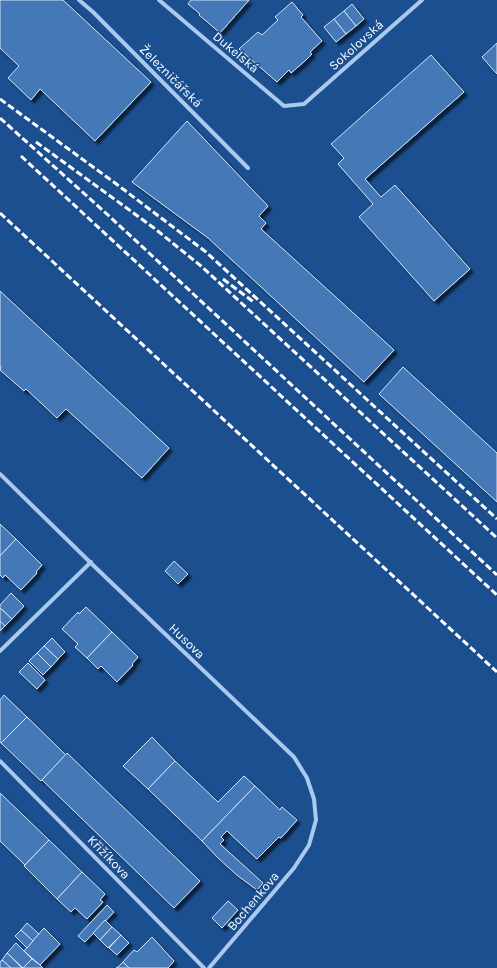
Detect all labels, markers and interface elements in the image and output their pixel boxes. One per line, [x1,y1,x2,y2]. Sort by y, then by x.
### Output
street label: Sokolovská [326,17,386,73]
street label: Dukelská [210,28,262,76]
street label: Železničářská [137,41,206,110]
street label: Husova [166,620,208,662]
street label: Křižíkova [85,832,133,882]
street label: Bochenkova [224,868,282,934]

